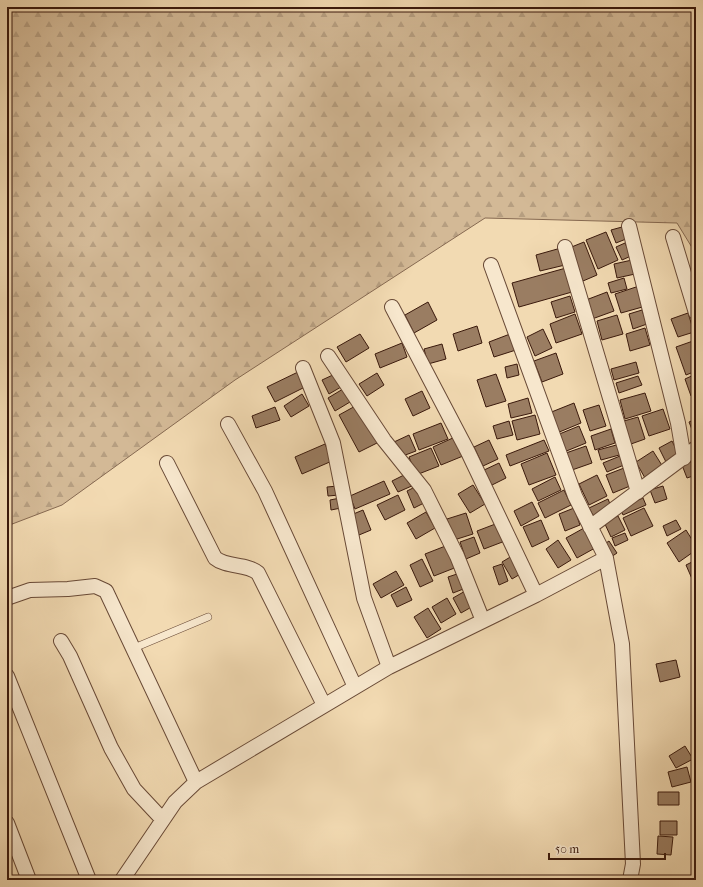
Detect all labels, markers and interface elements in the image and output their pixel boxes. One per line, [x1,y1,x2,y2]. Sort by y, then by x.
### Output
scale bar [549,835,665,861]
text: 50 m [555,842,579,856]

